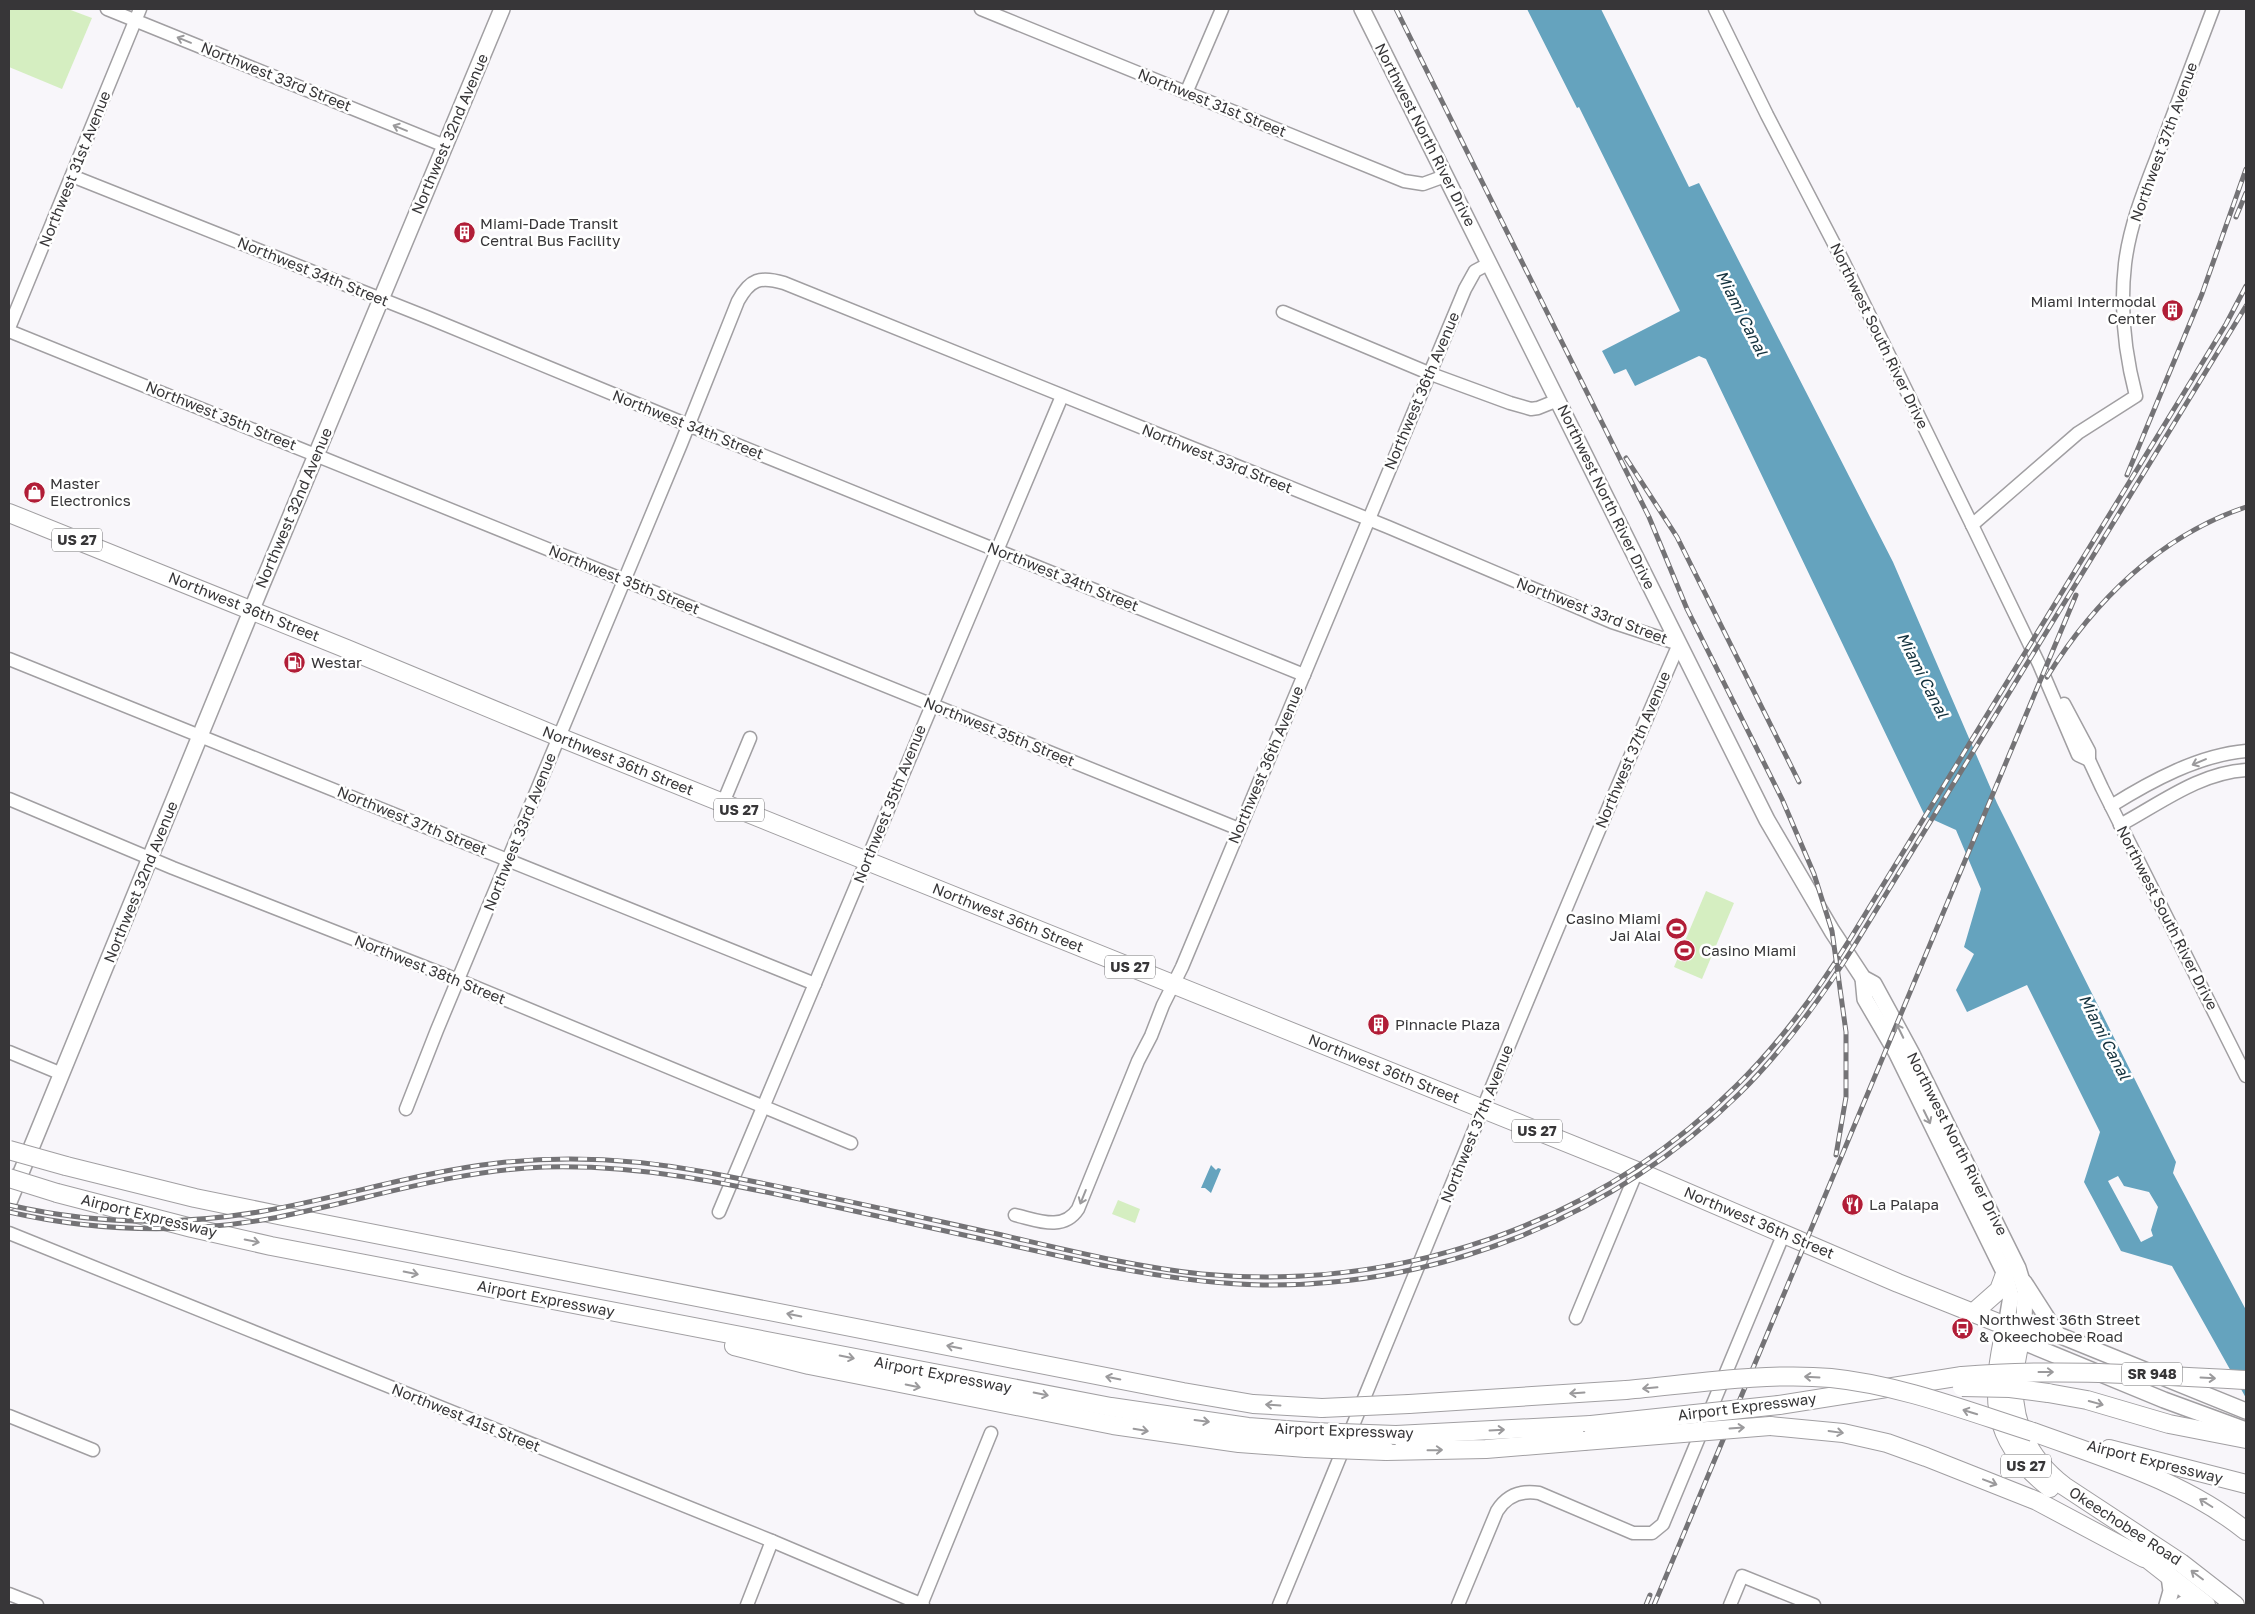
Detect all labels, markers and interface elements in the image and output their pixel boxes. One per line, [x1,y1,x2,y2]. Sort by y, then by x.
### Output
one-way arrow [177,35,192,45]
street label: Northwest 33rd Street [199,38,354,115]
street label: Northwest North River Drive [1372,40,1480,229]
street label: Northwest 32nd Avenue [407,50,491,217]
street label: Northwest 37th Avenue [2126,59,2200,224]
street label: Northwest 31st Street [1136,64,1289,140]
street label: Northwest 31st Avenue [34,88,114,249]
one-way arrow [393,122,408,132]
place label: Miami-Dade Transit Central Bus Facility [480,214,621,249]
building icon: Miami-Dade Transit Central Bus Facility [452,221,476,245]
street label: Northwest 34th Street [235,233,392,310]
street label: Northwest South River Drive [1827,240,1933,432]
water label: Miami Canal [1712,267,1773,360]
place label: Miami Intermodal Center [2030,292,2156,327]
building icon: Miami Intermodal Center [2160,299,2184,323]
street label: Northwest 36th Avenue [1380,309,1463,472]
street label: Northwest 35th Street [143,377,299,454]
street label: Northwest 34th Street [610,386,767,463]
street label: Northwest North River Drive [1554,401,1660,592]
street label: Northwest 33rd Street [1140,420,1295,497]
street label: Northwest 32nd Avenue [251,424,335,591]
place label: Master Electronics [50,474,131,509]
shop icon: Master Electronics [22,481,46,505]
road number: US 27 [52,528,102,552]
street label: Northwest 34th Street [985,538,1142,615]
street label: Northwest 35th Street [546,541,702,618]
street label: Northwest 36th Street [166,568,323,645]
street label: Northwest 33rd Street [1514,573,1671,647]
water label: Miami Canal [1893,629,1954,722]
fuel station icon: Westar [283,651,307,675]
place label: Westar [311,653,362,671]
street label: Northwest 37th Avenue [1591,668,1673,831]
street label: Northwest 36th Avenue [1224,683,1307,846]
street label: Northwest 35th Street [921,693,1077,770]
street label: Northwest 35th Avenue [849,721,929,886]
street label: Northwest 36th Street [540,722,697,799]
street label: Northwest 33rd Avenue [479,750,559,913]
one-way arrow [2192,757,2207,767]
street label: Northwest 37th Street [335,782,490,858]
street label: Northwest 32nd Avenue [99,798,181,965]
road number: US 27 [714,798,764,822]
street label: Northwest South River Drive [2113,822,2222,1013]
street label: Northwest 36th Street [930,879,1087,956]
place label: Casino Miami Jai Alai [1566,909,1661,944]
sports icon: Casino Miami Jai Alai [1665,916,1689,940]
street label: Northwest 38th Street [352,931,509,1008]
sports icon: Casino Miami [1673,939,1697,963]
place label: Casino Miami [1701,941,1796,959]
road number: US 27 [1105,956,1155,979]
water label: Miami Canal [2075,991,2136,1084]
building icon: Pinnacle Plaza [1367,1013,1391,1037]
place label: Pinnacle Plaza [1395,1015,1500,1033]
one-way arrow [1895,1024,1904,1039]
street label: Northwest 36th Street [1306,1030,1463,1107]
street label: Northwest 37th Avenue [1436,1042,1516,1205]
street label: Northwest North River Drive [1904,1049,2012,1238]
one-way arrow [1922,1109,1932,1124]
road number: US 27 [1512,1120,1562,1142]
street label: Northwest 36th Street [1682,1182,1837,1262]
one-way arrow [1078,1188,1087,1204]
street label: Airport Expressway [79,1189,220,1241]
restaurant icon: La Palapa [1841,1193,1865,1217]
place label: La Palapa [1869,1195,1939,1213]
one-way arrow [244,1237,260,1247]
one-way arrow [403,1269,419,1279]
street label: Airport Expressway [476,1276,617,1320]
one-way arrow [787,1310,803,1320]
place label: Northwest 36th Street & Okeechobee Road [1979,1310,2140,1345]
bus stop icon: Northwest 36th Street & Okeechobee Road [1951,1317,1975,1341]
one-way arrow [946,1341,962,1351]
one-way arrow [839,1352,855,1362]
street label: Airport Expressway [873,1352,1014,1396]
road number: SR 948 [2122,1362,2182,1386]
one-way arrow [2038,1367,2054,1377]
one-way arrow [1804,1372,1820,1381]
one-way arrow [1106,1373,1122,1383]
one-way arrow [2200,1374,2216,1383]
street label: Northwest 41st Street [389,1379,543,1455]
one-way arrow [904,1382,920,1391]
one-way arrow [1642,1383,1658,1392]
one-way arrow [1570,1388,1586,1397]
street label: Airport Expressway [1677,1389,1818,1423]
one-way arrow [1033,1390,1049,1399]
one-way arrow [2088,1399,2104,1408]
one-way arrow [1266,1400,1282,1410]
one-way arrow [1962,1407,1978,1416]
one-way arrow [1193,1416,1209,1426]
street label: Airport Expressway [1274,1419,1415,1441]
one-way arrow [1728,1423,1744,1432]
one-way arrow [1133,1425,1149,1435]
one-way arrow [1489,1425,1505,1434]
one-way arrow [1828,1427,1844,1437]
street label: Airport Expressway [2085,1435,2226,1487]
one-way arrow [1426,1445,1442,1455]
road number: US 27 [2001,1454,2051,1478]
one-way arrow [1982,1478,1997,1487]
street label: Okeechobee Road [2066,1482,2185,1568]
one-way arrow [2200,1498,2214,1508]
one-way arrow [2191,1569,2204,1580]

